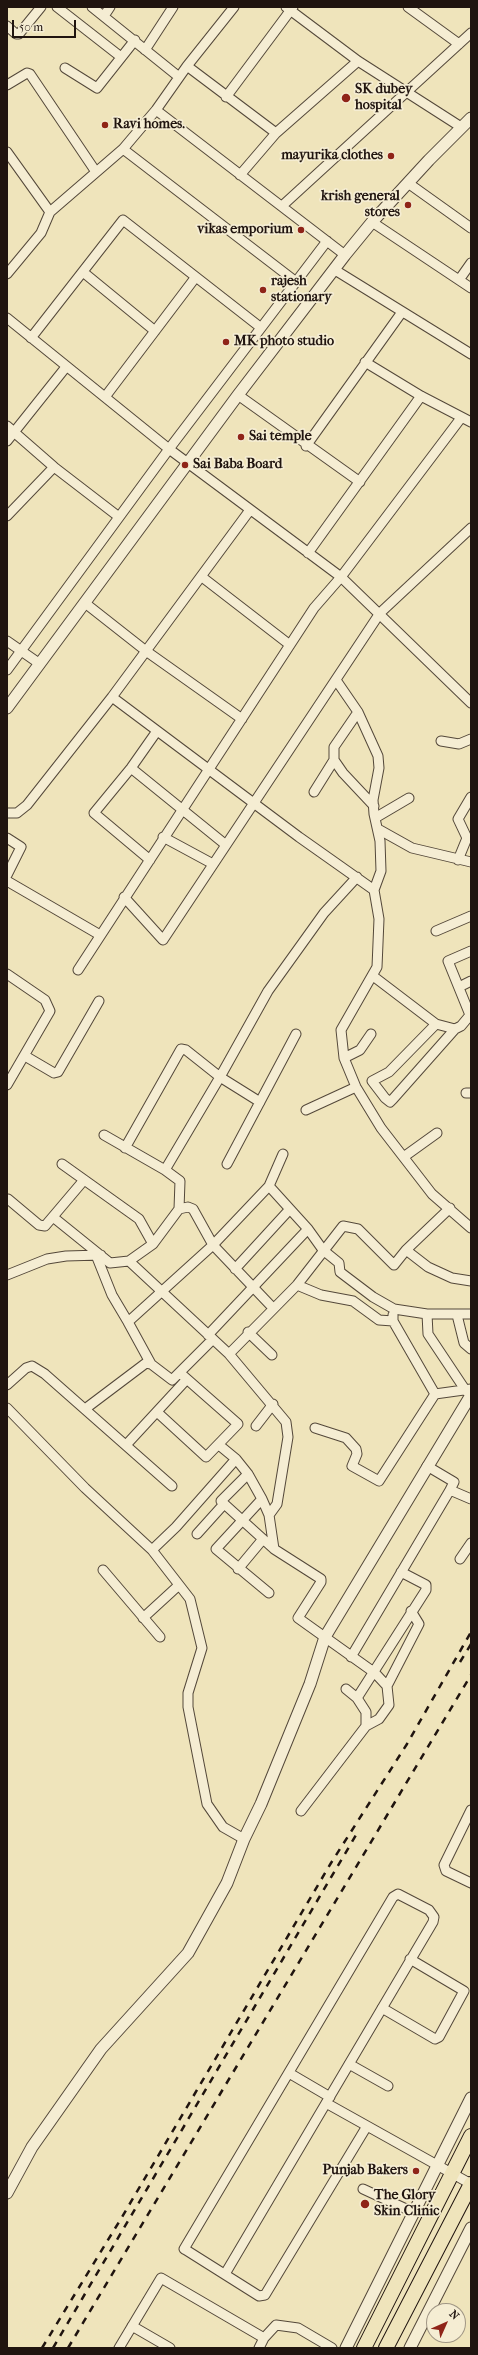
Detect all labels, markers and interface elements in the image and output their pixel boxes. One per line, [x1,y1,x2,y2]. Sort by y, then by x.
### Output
scale bar [14,12,78,38]
text: 50 m [19,20,43,34]
place label: SK dubey hospital [355,82,412,114]
marker: SK dubey hospital [340,92,352,104]
place label: Ravi homes. [113,117,185,133]
marker: Ravi homes. [100,120,110,130]
place label: mayurika clothes [281,148,383,164]
marker: mayurika clothes [386,151,396,161]
place label: krish general stores [321,189,400,222]
marker: krish general stores [403,200,413,210]
place label: vikas emporium [197,222,293,238]
marker: vikas emporium [296,225,306,235]
place label: rajesh stationary [271,274,332,306]
marker: rajesh stationary [258,285,268,295]
place label: MK photo studio [234,334,334,350]
marker: MK photo studio [221,337,231,347]
place label: Sai temple [249,429,312,445]
marker: Sai temple [236,432,246,442]
place label: Sai Baba Board [193,457,282,473]
marker: Sai Baba Board [180,460,190,470]
place label: Punjab Bakers [323,2163,408,2179]
marker: Punjab Bakers [411,2166,421,2176]
place label: The Glory Skin Clinic [374,2188,439,2220]
marker: The Glory Skin Clinic [359,2198,371,2210]
north arrow [426,2303,466,2343]
text: N [447,2307,462,2322]

